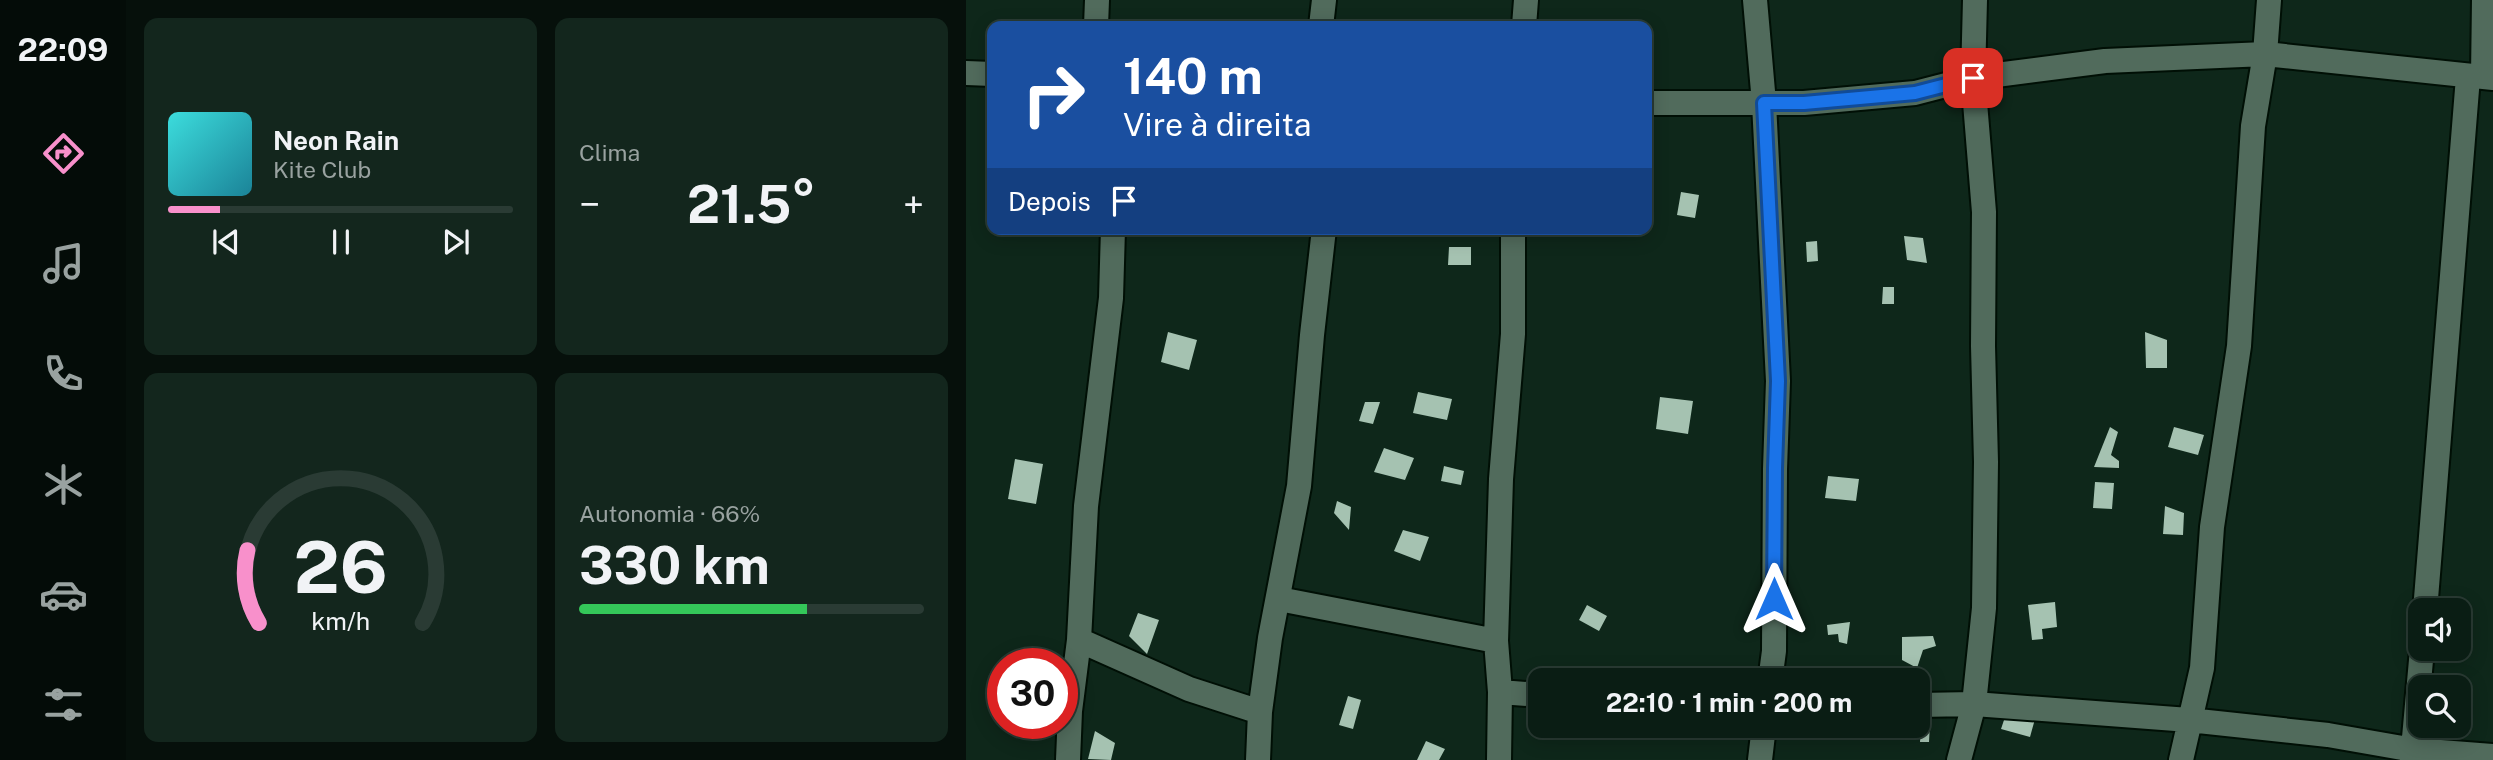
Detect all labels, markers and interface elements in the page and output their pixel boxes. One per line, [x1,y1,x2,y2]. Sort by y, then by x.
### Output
text: 22:09 [18,31,108,68]
text: 140 m [1123,47,1263,105]
pin [1943,48,2003,108]
icon: right [1008,49,1099,140]
icon: arrive [1954,59,1992,97]
text: Vire à direita [1123,106,1311,143]
text: Neon Rain [273,125,399,156]
icon: directions [39,129,88,178]
text: Clima [579,139,640,166]
text: Kite Club [273,156,371,183]
text: 21.5° [687,174,816,235]
text: − [579,182,600,227]
text: + [903,182,924,227]
icon: arrive [1105,182,1143,220]
text: Depois [1008,186,1091,217]
icon: previous [207,223,245,261]
icon: pause [322,223,360,261]
icon: next [437,223,475,261]
icon: music [39,239,88,288]
icon: phone [39,349,88,398]
icon: climate [39,460,88,509]
text: Autonomia · 66% [579,500,760,527]
text: 26 [293,525,388,610]
text: 330 km [579,535,770,596]
position arrow [1737,562,1811,636]
icon: car [39,570,88,619]
map controls [2408,598,2471,738]
button: sound [2408,598,2471,661]
text: km/h [311,606,370,636]
speed limit sign: 30 [987,648,1078,739]
button: search [2408,675,2471,738]
icon: filters [39,680,88,729]
text: 22:10 · 1 min · 200 m [1606,687,1852,718]

